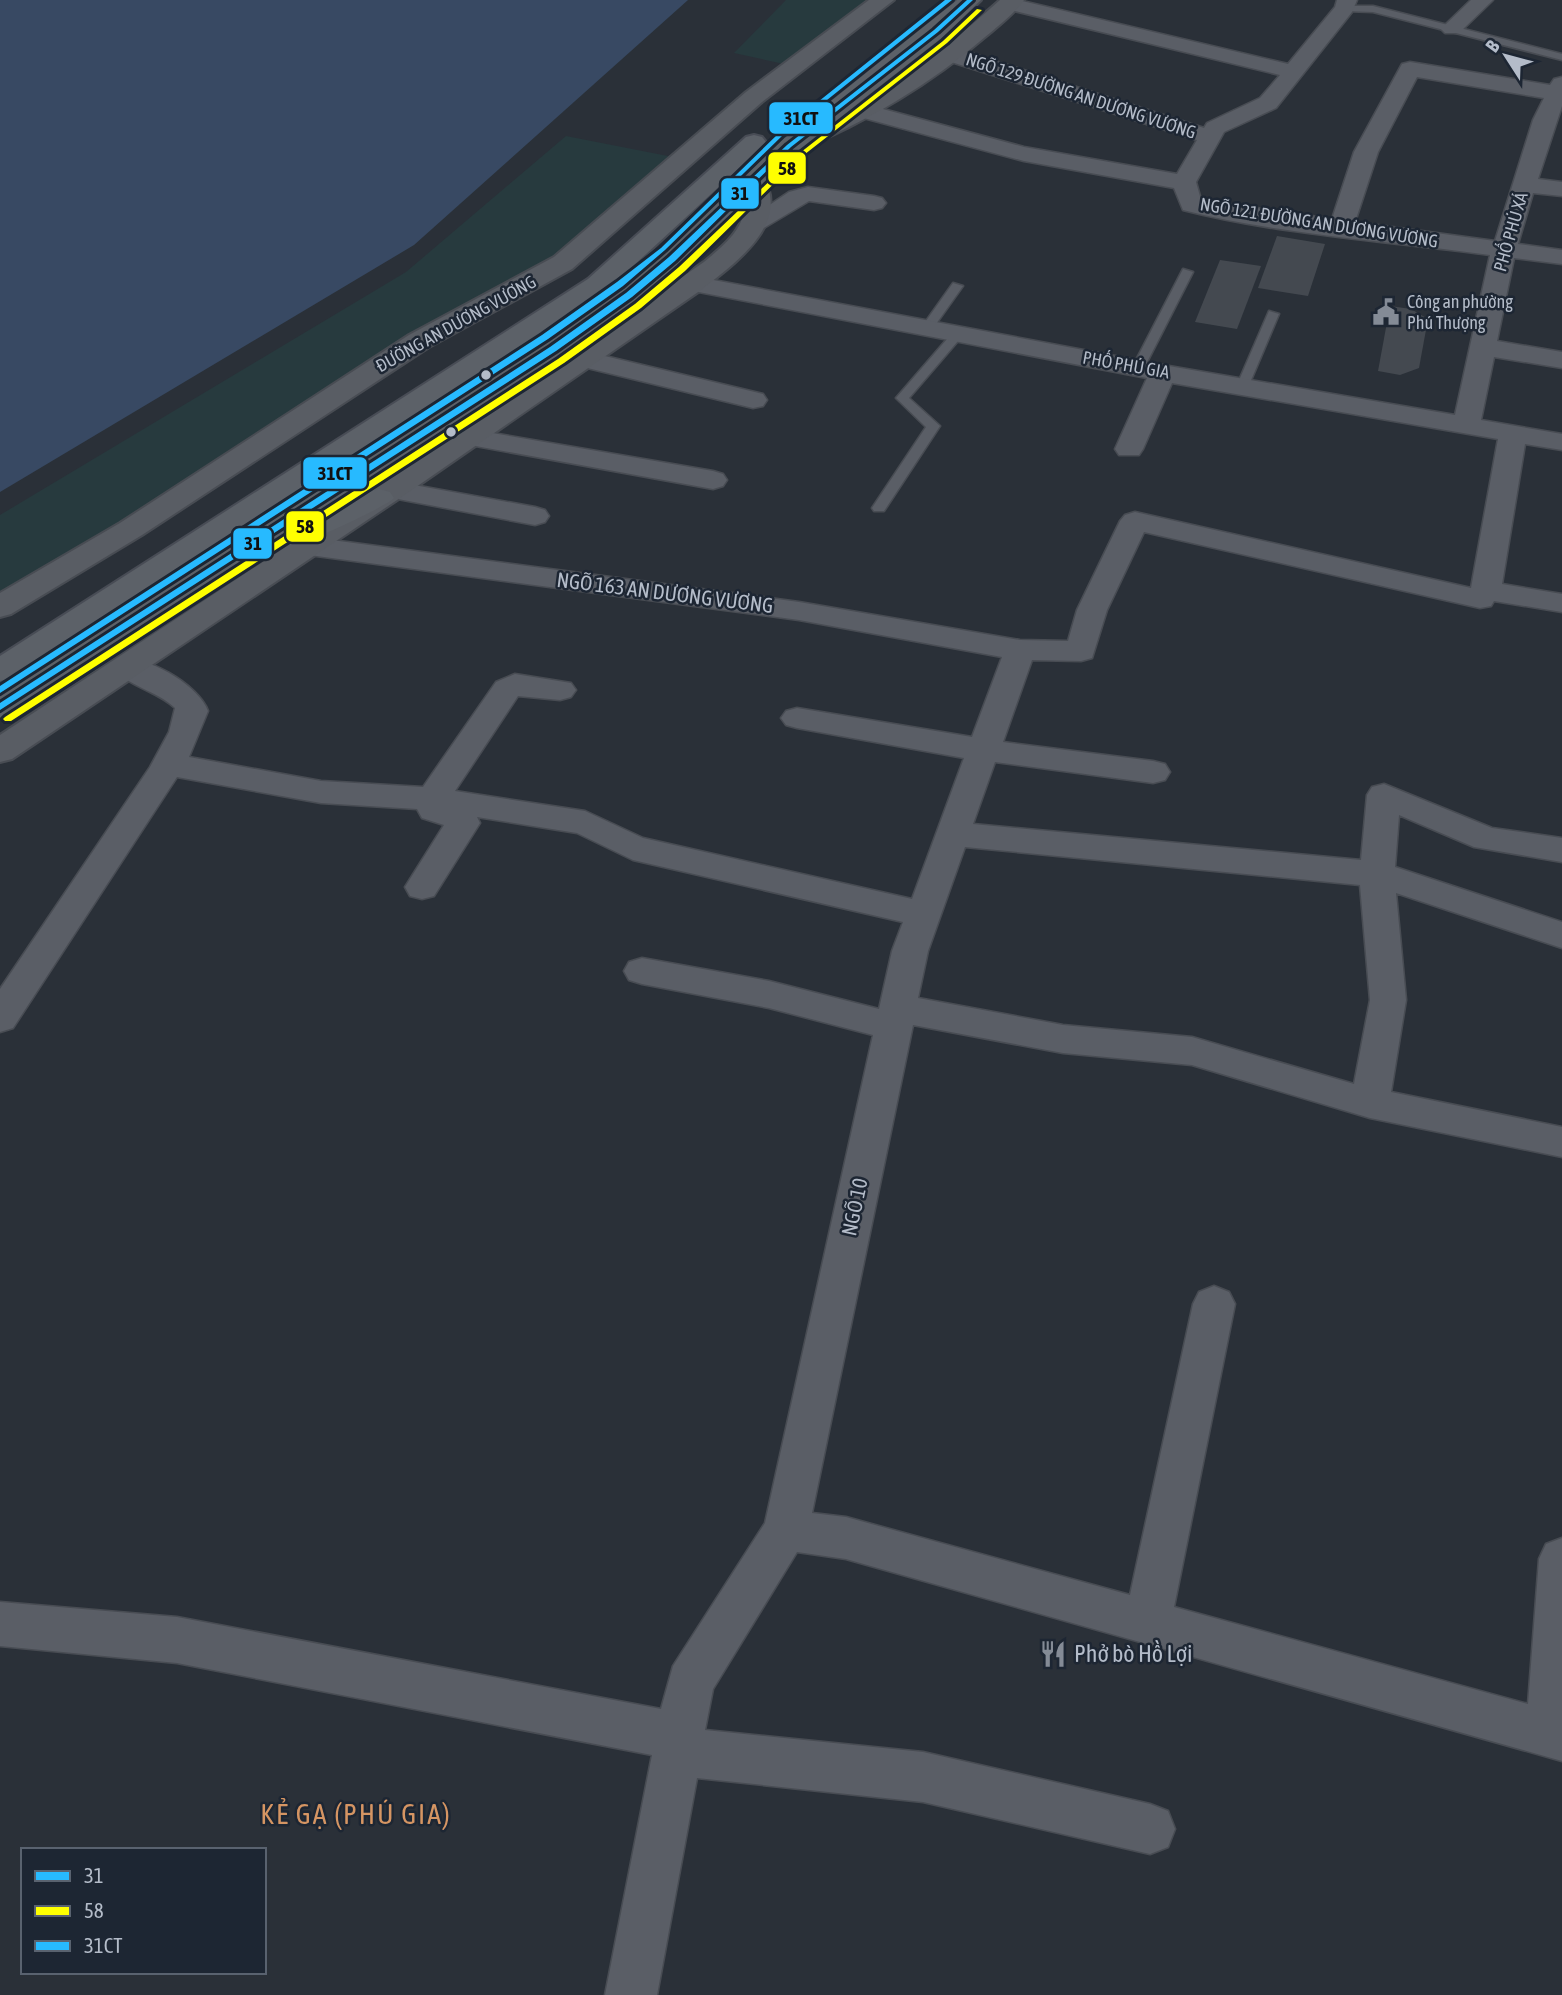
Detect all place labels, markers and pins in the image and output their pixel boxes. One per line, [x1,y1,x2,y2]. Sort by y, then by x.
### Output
place label: Công an phường Phú Thượng [1407,291,1513,333]
public building icon: Công an phường Phú Thượng [1371,297,1401,327]
unlabelled marker [479,368,493,382]
unlabelled marker [444,425,458,439]
restaurant icon: Phở bò Hồ Lợi [1038,1639,1068,1669]
place label: Phở bò Hồ Lợi [1074,1640,1193,1667]

